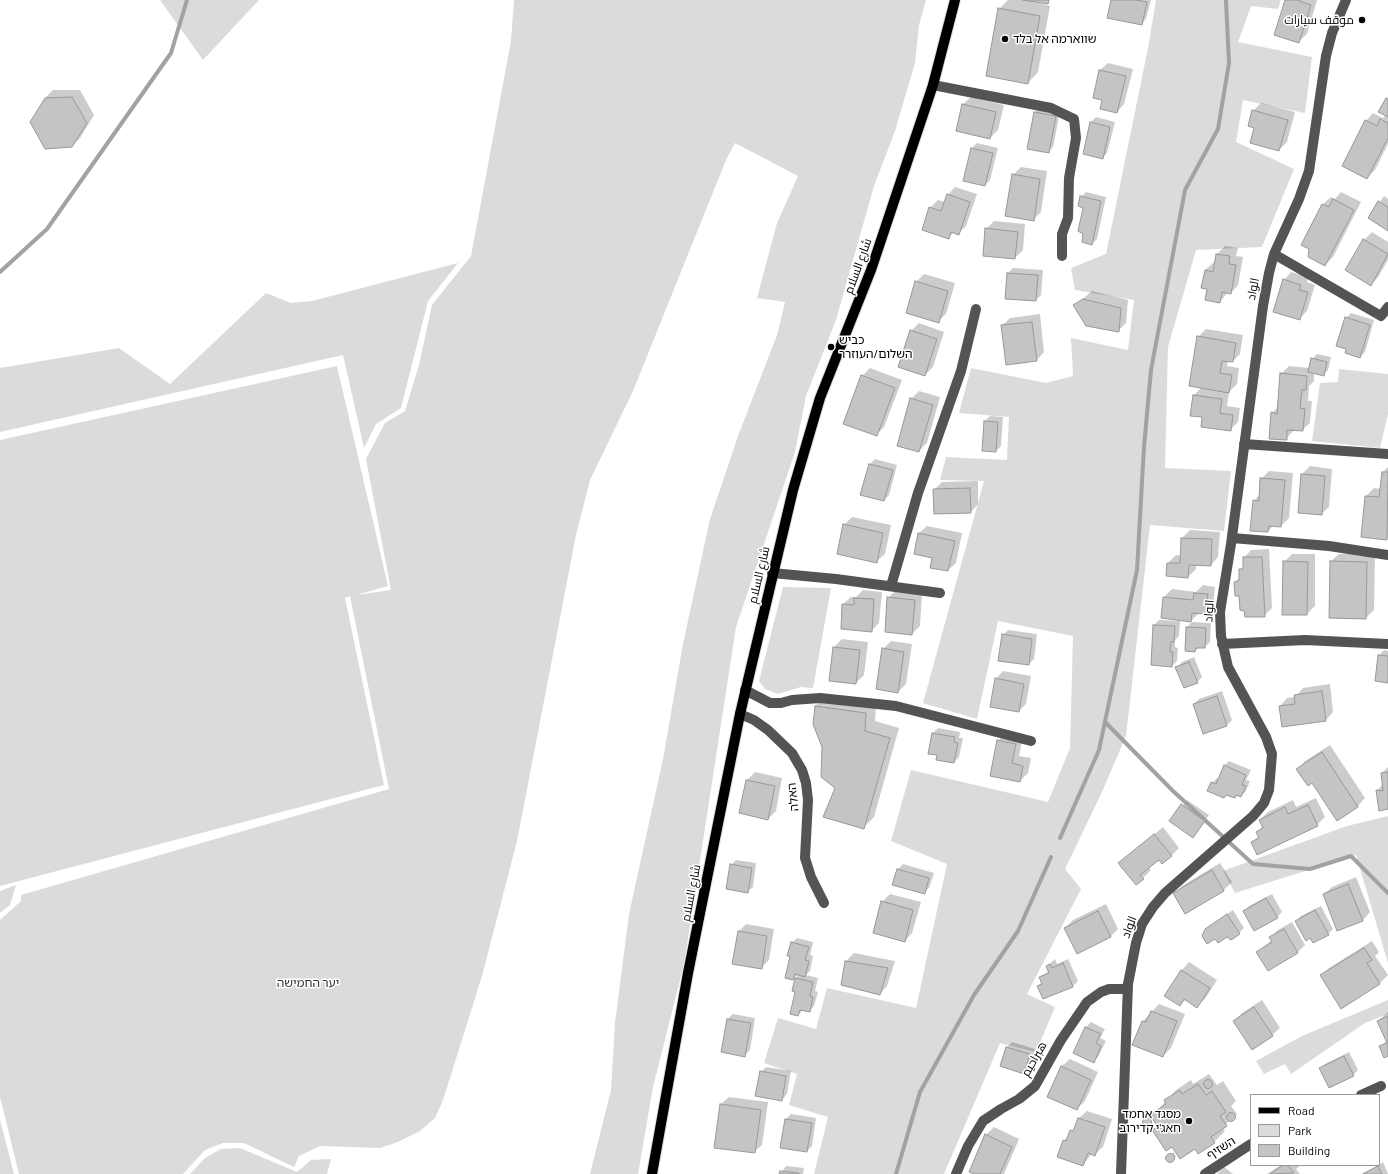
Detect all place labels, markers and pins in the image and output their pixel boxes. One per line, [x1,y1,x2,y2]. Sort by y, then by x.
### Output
place label: موقف سيارات [1284,13,1354,27]
marker: موقف سيارات [1357,15,1367,25]
place label: שווארמה אל בלד [1013,32,1096,46]
marker: שווארמה אל בלד [1000,34,1010,44]
place label: כביש השלום/העוזרר [839,333,913,361]
marker: כביש השלום/העוזרר [826,342,836,352]
place label: מסגד אחמד חאג'י קדירוב [1119,1107,1181,1135]
marker: מסגד אחמד חאג'י קדירוב [1184,1116,1194,1126]

